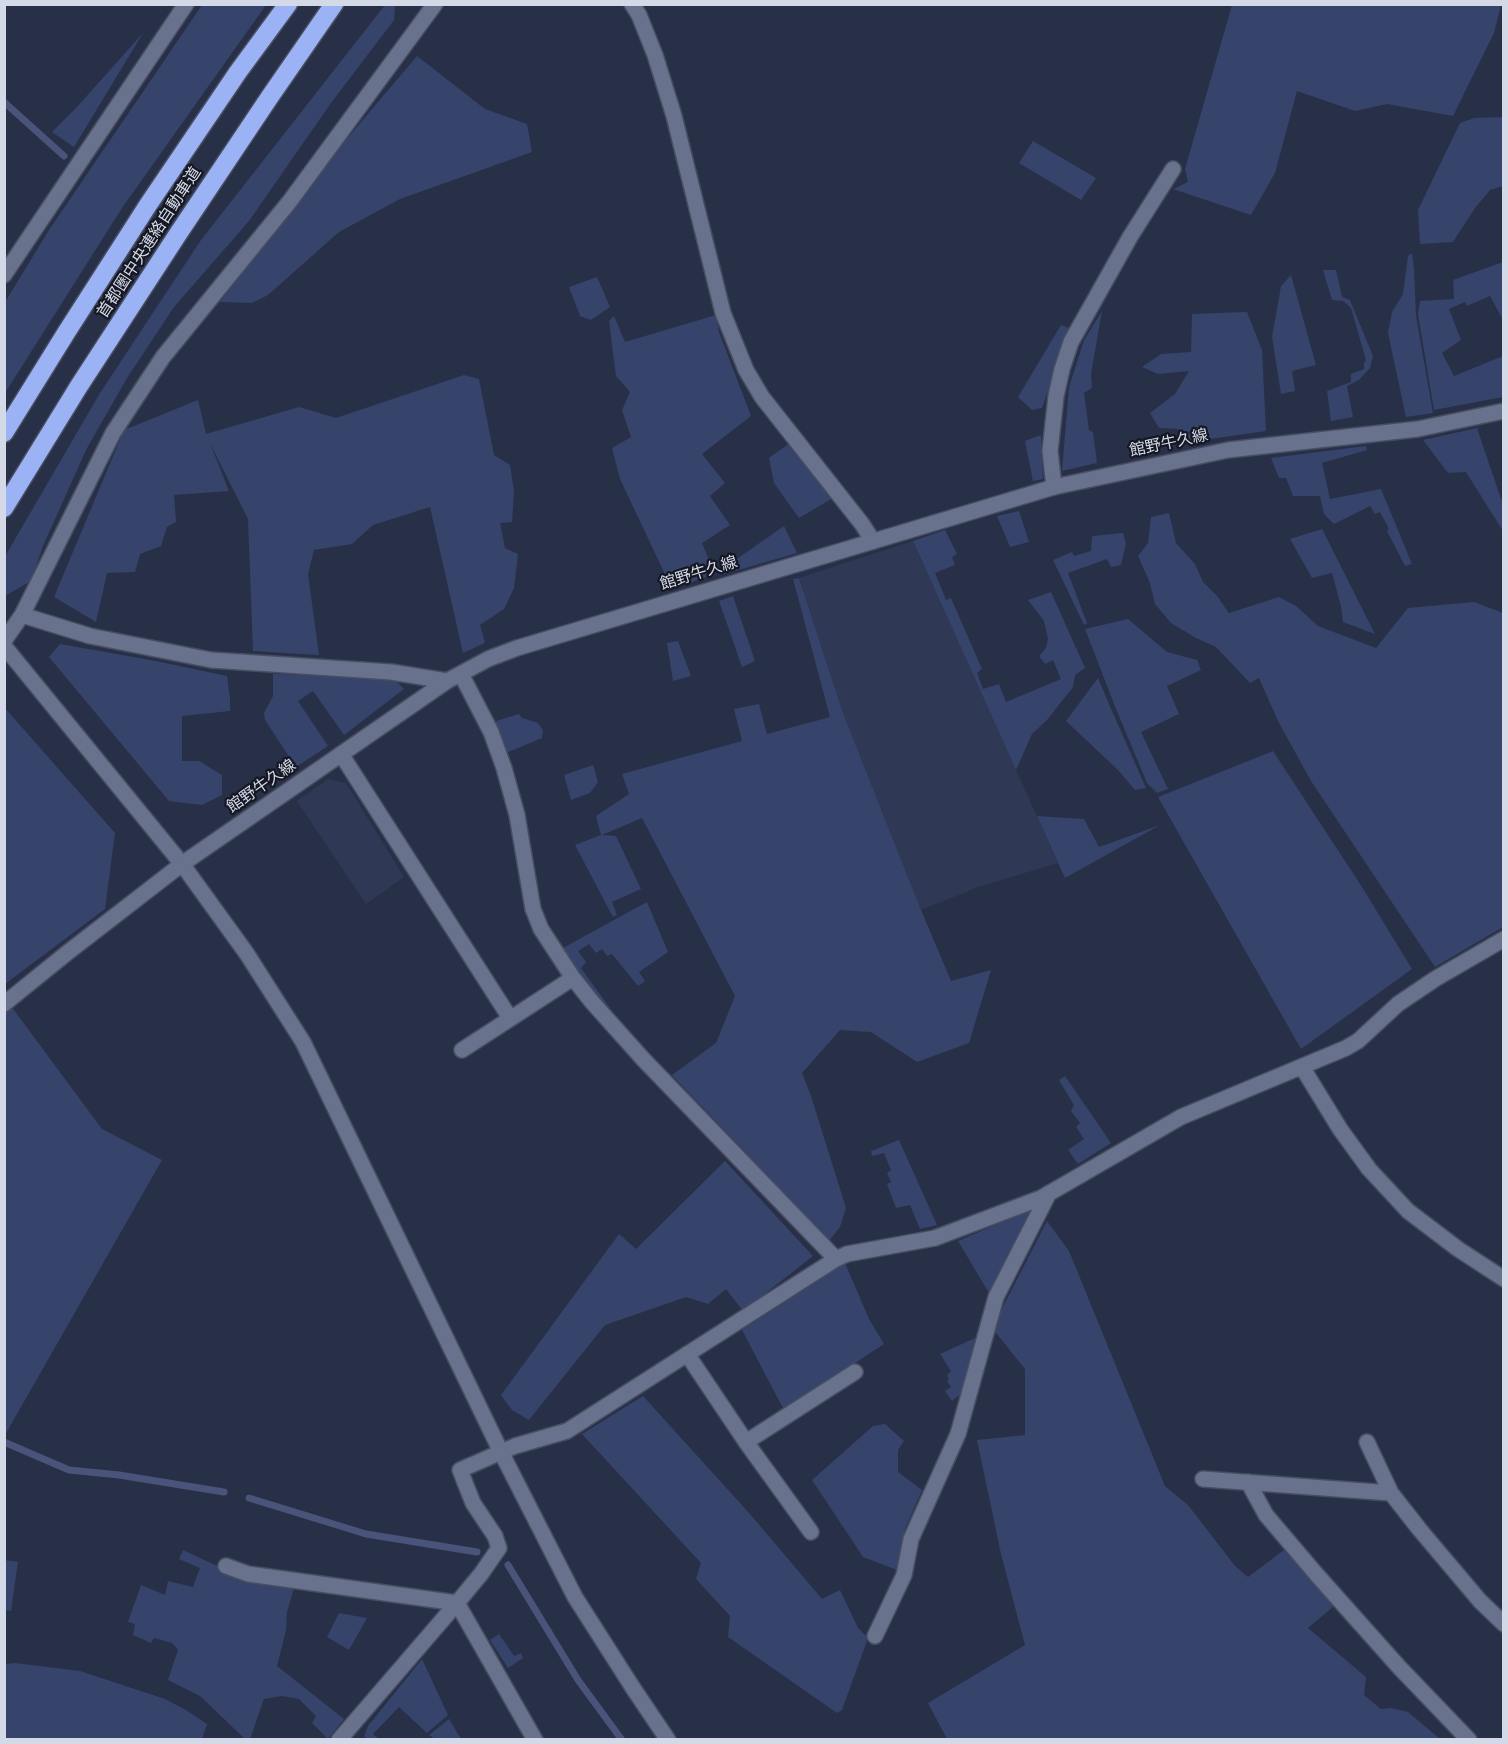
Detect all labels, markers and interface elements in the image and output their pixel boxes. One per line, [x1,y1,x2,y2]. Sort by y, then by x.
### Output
street label: 首都圏中央連絡自動車道 [94,164,206,322]
street label: 館野牛久線 [1128,426,1210,462]
street label: 館野牛久線 [658,553,740,595]
street label: 館野牛久線 [224,756,300,818]

